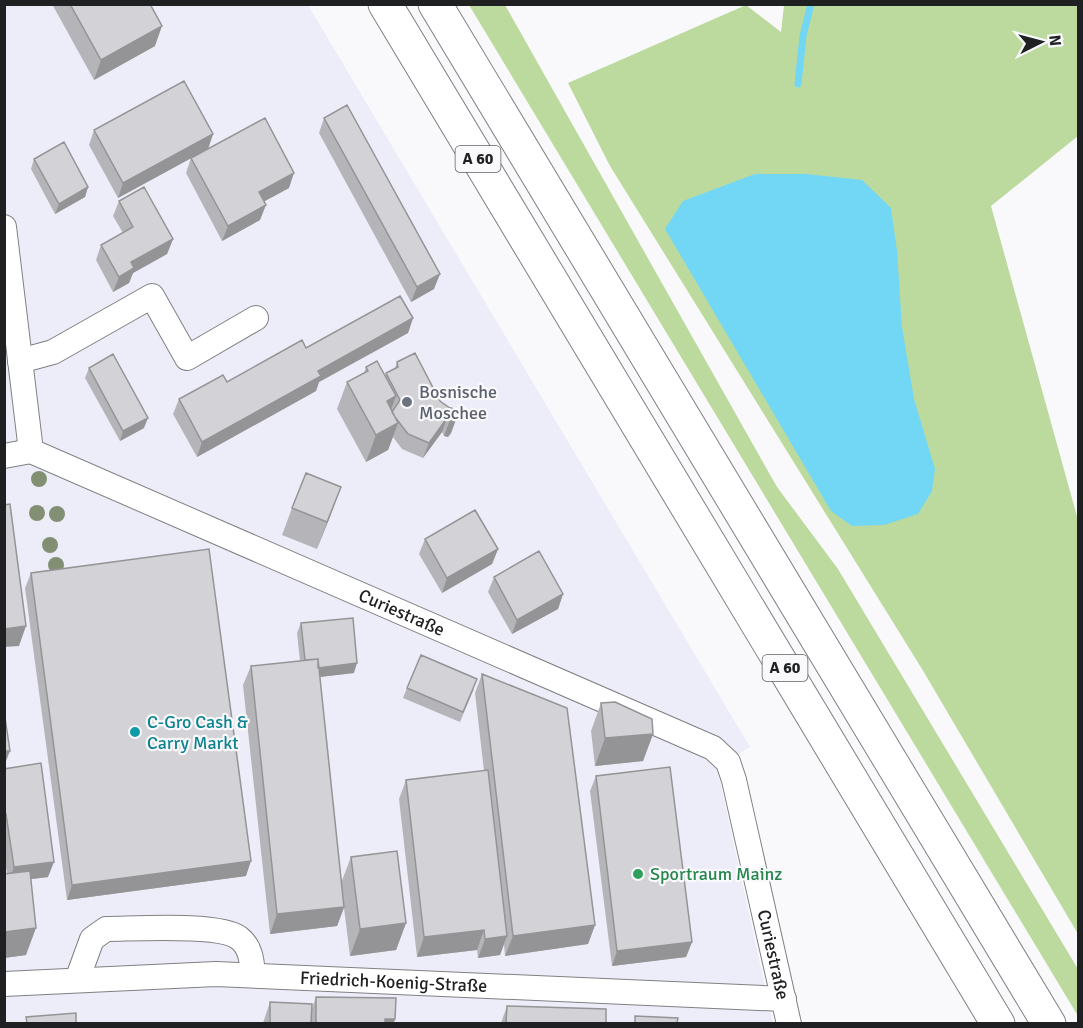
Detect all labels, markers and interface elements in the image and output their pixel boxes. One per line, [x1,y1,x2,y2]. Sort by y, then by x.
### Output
north arrow [1011,12,1071,72]
text: N [1044,34,1065,47]
road number: A 60 [456,146,500,172]
place label: Bosnische Moschee [419,381,497,424]
marker: Bosnische Moschee [400,395,414,409]
street label: Curiestraße [355,584,448,641]
road number: A 60 [762,655,808,681]
place label: C-Gro Cash & Carry Markt [147,711,248,754]
marker: C-Gro Cash & Carry Markt [128,725,142,739]
place label: Sportraum Mainz [650,863,782,885]
marker: Sportraum Mainz [631,867,645,881]
street label: Curiestraße [753,908,794,1002]
street label: Friedrich-Koenig-Straße [299,967,488,997]

